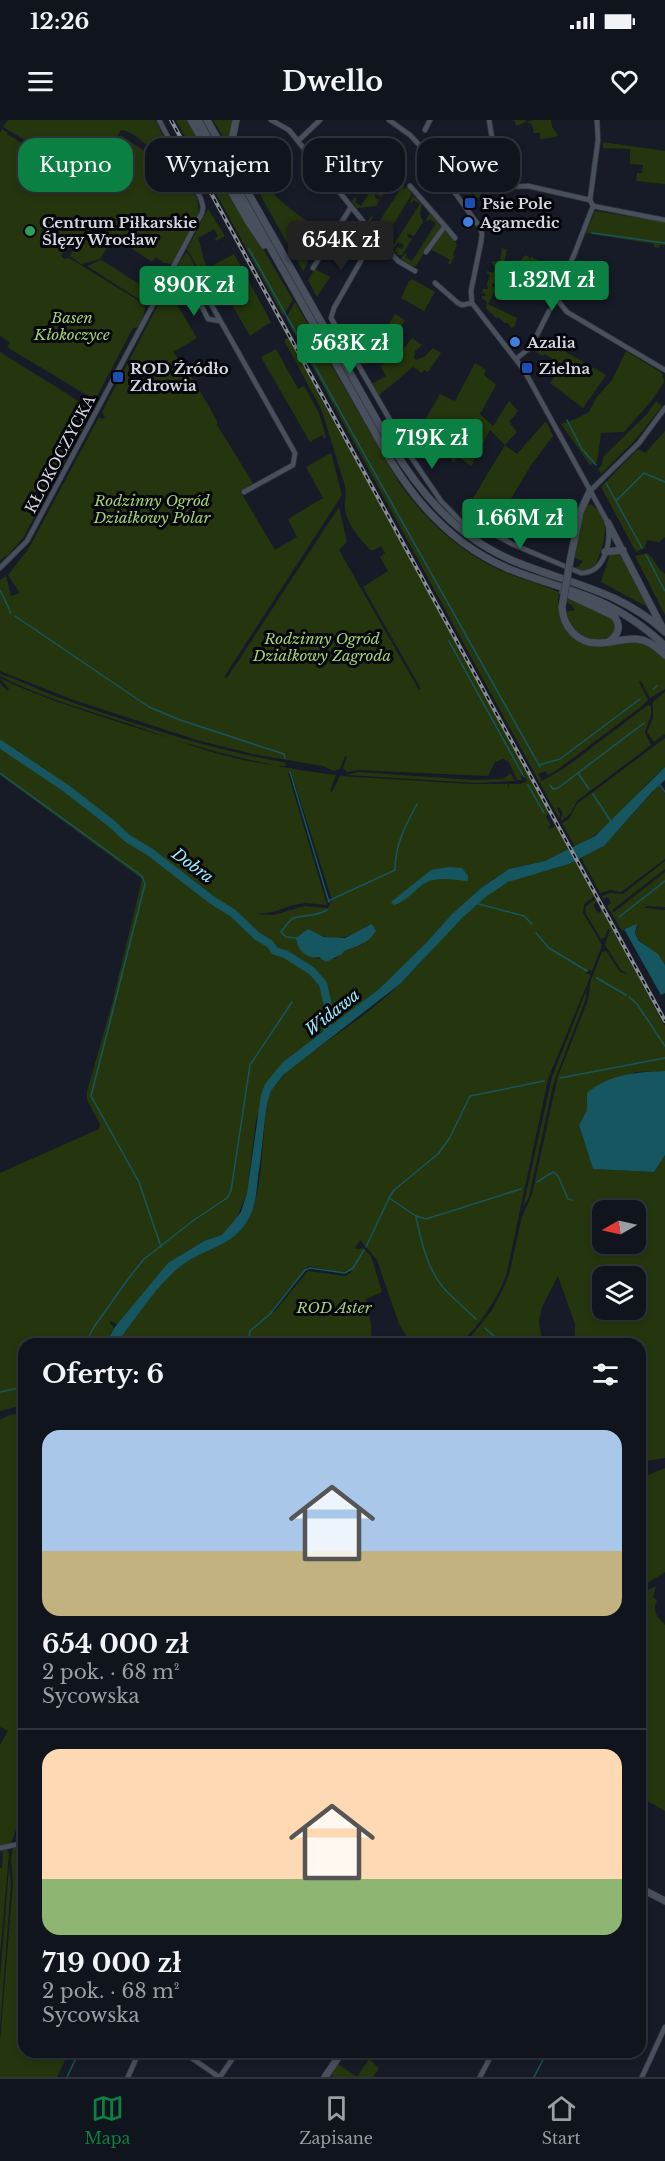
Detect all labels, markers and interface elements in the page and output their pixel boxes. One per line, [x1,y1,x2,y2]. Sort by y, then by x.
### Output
text: 12:26 [30,8,89,35]
icon: menu [24,65,57,98]
text: Dwello [282,65,383,98]
icon: heart [608,65,641,98]
chip: Kupno [18,138,133,192]
chip: Wynajem [145,138,291,192]
chip: Filtry [303,138,405,192]
chip: Nowe [417,138,520,192]
place label: Psie Pole [482,194,552,213]
marker: Psie Pole [463,196,477,210]
place label: Centrum Piłkarskie Ślęzy Wrocław [42,213,197,249]
place label: Agamedic [479,213,560,232]
marker: Agamedic [461,215,475,229]
pin: 654K zł [286,221,396,272]
marker: Centrum Piłkarskie Ślęzy Wrocław [23,224,37,238]
text: 654K zł [302,228,380,252]
pin: 1.32M zł [490,261,614,312]
pin: 890K zł [139,266,249,317]
text: 1.32M zł [509,268,595,292]
text: 890K zł [153,273,235,297]
park label: Basen Kłokoczyce [33,308,110,344]
pin: 563K zł [295,324,405,375]
text: 563K zł [311,331,389,355]
place label: Azalia [526,333,576,352]
marker: Azalia [508,335,522,349]
place label: ROD Źródło Zdrowia [130,359,229,395]
place label: Zielna [539,359,590,378]
marker: Zielna [520,361,534,375]
marker: ROD Źródło Zdrowia [111,370,125,384]
street label: KŁOKOCZYCKA [21,391,99,516]
pin: 719K zł [377,419,487,470]
text: 719K zł [396,426,468,450]
park label: Rodzinny Ogród Działkowy Polar [93,491,211,527]
pin: 1.66M zł [458,499,582,550]
text: 1.66M zł [476,506,564,530]
park label: Rodzinny Ogród Działkowy Zagroda [252,629,391,665]
water label: Dobra [168,843,218,887]
water label: Widawa [301,985,363,1039]
north arrow [592,1200,646,1254]
map controls [592,1200,646,1320]
button: layers [592,1266,646,1320]
park label: ROD Aster [295,1298,373,1317]
text: Oferty: 6 [42,1358,164,1390]
icon: filters [589,1358,622,1391]
icon: home [278,1469,386,1577]
text: 654 000 zł [42,1628,189,1660]
text: 2 pok. · 68 m² [42,1660,179,1684]
text: Sycowska [42,1684,140,1708]
icon: home [278,1788,386,1896]
text: 719 000 zł [42,1947,182,1979]
text: 2 pok. · 68 m² [42,1979,179,2003]
text: Sycowska [42,2003,140,2027]
tab: Mapa [84,2092,130,2148]
tab: Zapisane [299,2092,373,2148]
tab: Start [542,2092,581,2148]

